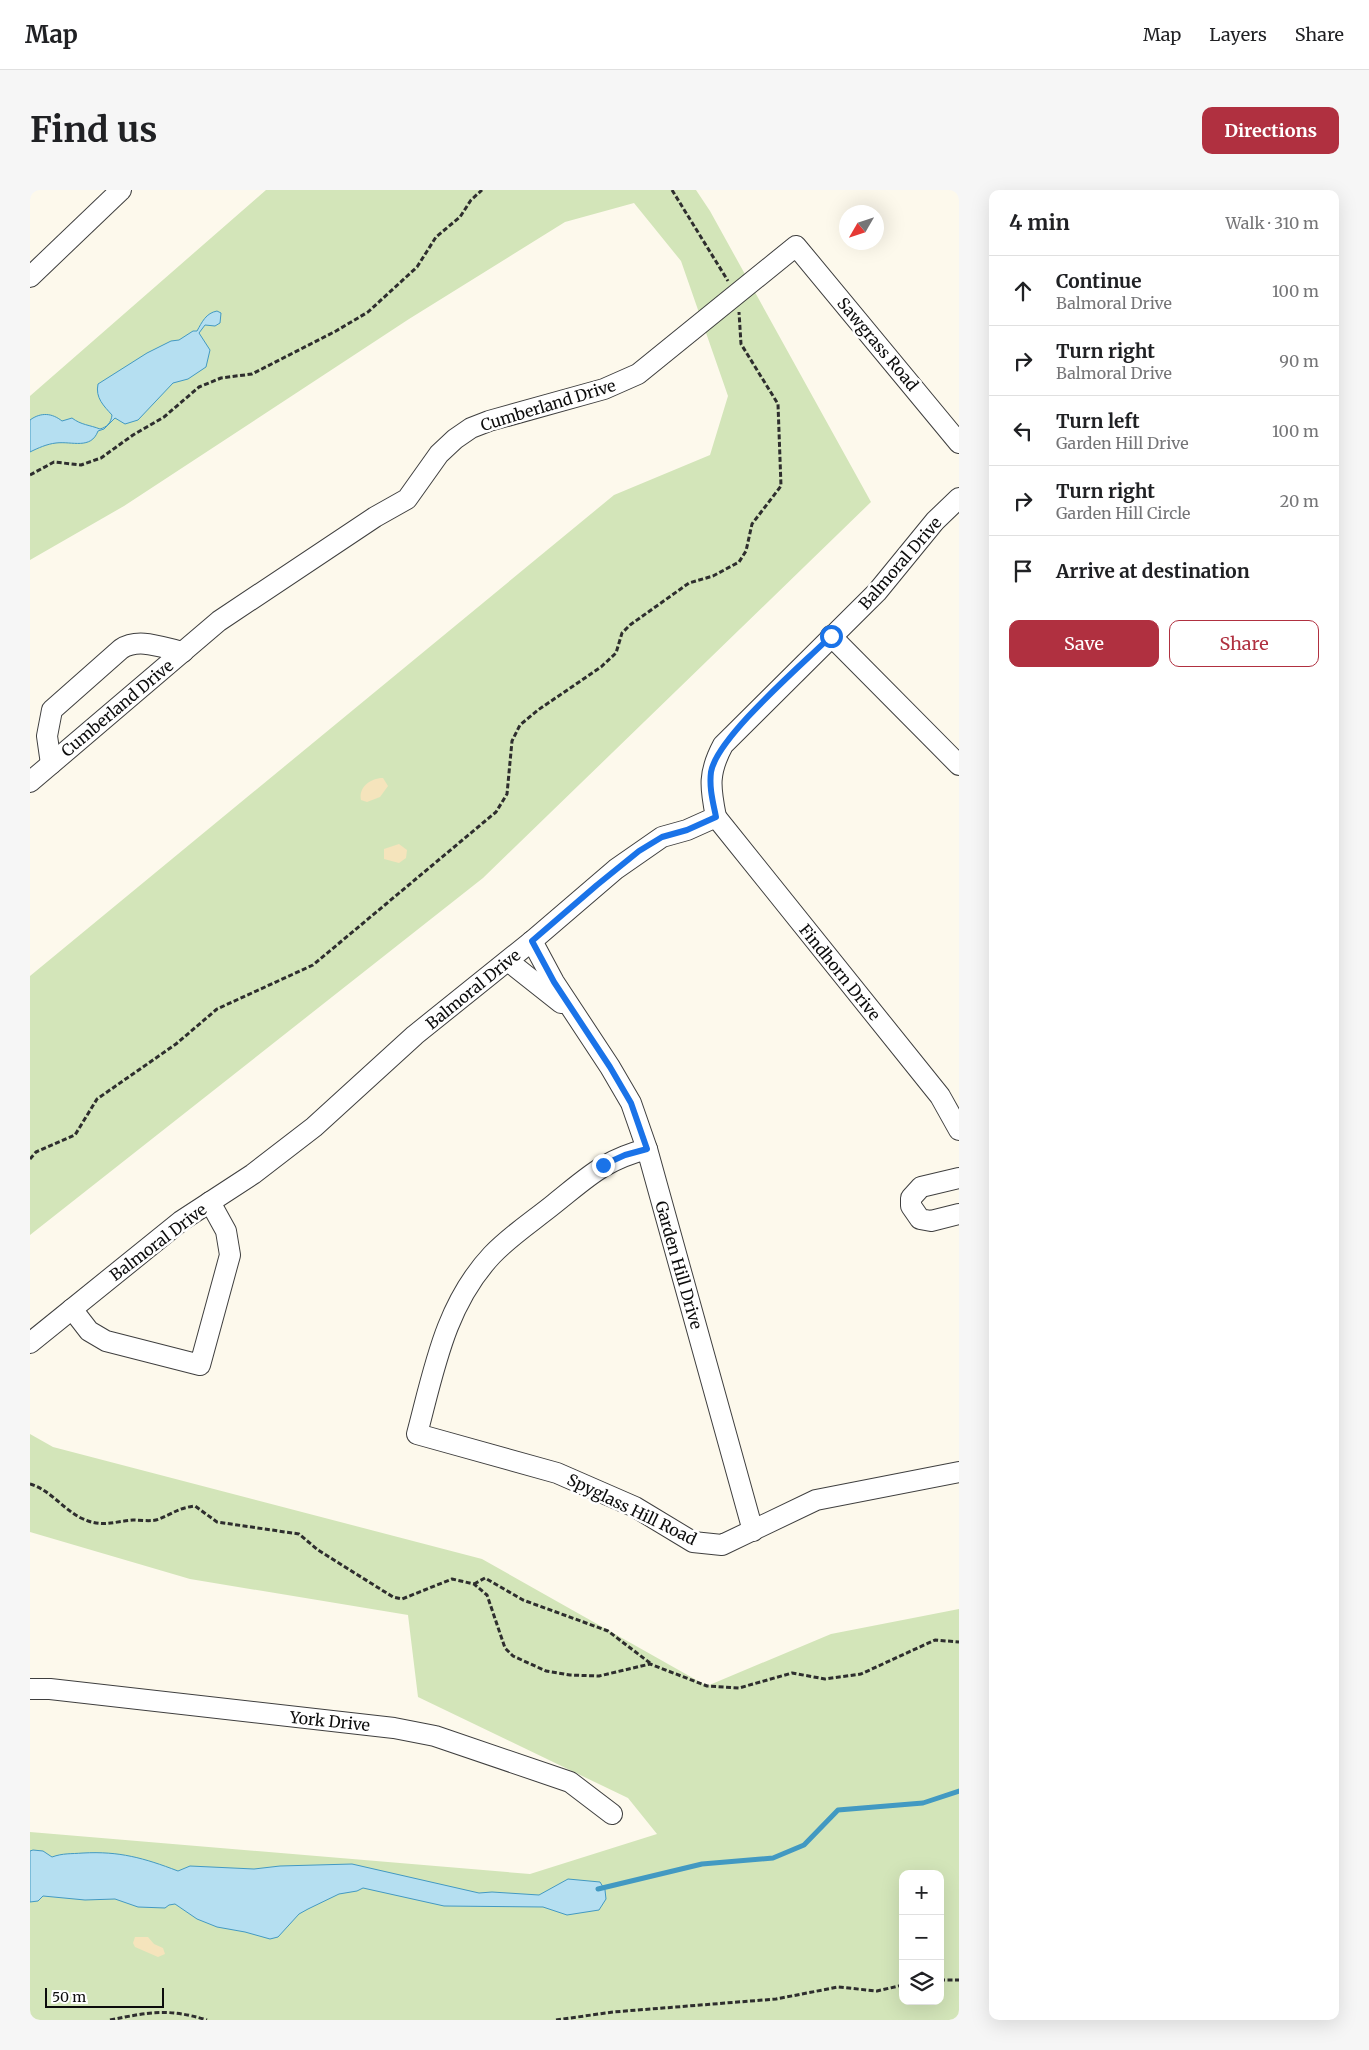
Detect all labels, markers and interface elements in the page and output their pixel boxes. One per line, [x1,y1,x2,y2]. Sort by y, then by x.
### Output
text: Map [25,19,78,50]
text: Map [1143,23,1181,46]
text: Layers [1209,23,1267,46]
text: Share [1295,23,1344,46]
button: Directions [1202,107,1339,154]
text: Find us [30,108,157,152]
north arrow [839,205,884,250]
text: 4 min [1009,209,1070,236]
text: Walk · 310 m [1226,213,1319,233]
text: Continue [1056,269,1142,293]
icon: ahead [1009,277,1037,305]
text: 100 m [1272,281,1319,301]
street label: Sawgrass Road [833,293,923,395]
text: Balmoral Drive [1056,293,1172,313]
text: Turn right [1056,339,1155,363]
icon: right [1009,347,1037,375]
text: 90 m [1279,351,1319,371]
text: Balmoral Drive [1056,363,1172,383]
street label: Cumberland Drive [478,375,618,435]
text: Turn left [1056,409,1140,433]
icon: left [1009,417,1037,445]
text: 100 m [1272,421,1319,441]
text: Garden Hill Drive [1056,433,1189,453]
text: Turn right [1056,479,1155,503]
icon: right [1009,487,1037,515]
text: 20 m [1280,491,1319,511]
text: Garden Hill Circle [1056,503,1190,523]
street label: Balmoral Drive [854,513,946,613]
icon: arrive [1009,557,1037,585]
text: Arrive at destination [1056,559,1250,583]
button: Save [1009,620,1159,667]
button: Share [1169,620,1319,667]
route start [820,625,843,648]
street label: Cumberland Drive [57,655,177,761]
street label: Findhorn Drive [795,920,885,1024]
street label: Balmoral Drive [422,945,524,1033]
route end [592,1154,615,1177]
street label: Balmoral Drive [106,1199,210,1285]
street label: Garden Hill Drive [651,1199,707,1331]
street label: Spyglass Hill Road [564,1469,700,1549]
street label: York Drive [288,1707,371,1735]
map controls [899,1870,944,2005]
button: + [899,1870,944,1915]
button: − [899,1915,944,1960]
button: layers [899,1960,944,2005]
scale bar [45,1985,164,2008]
text: 50 m [52,1988,86,2006]

